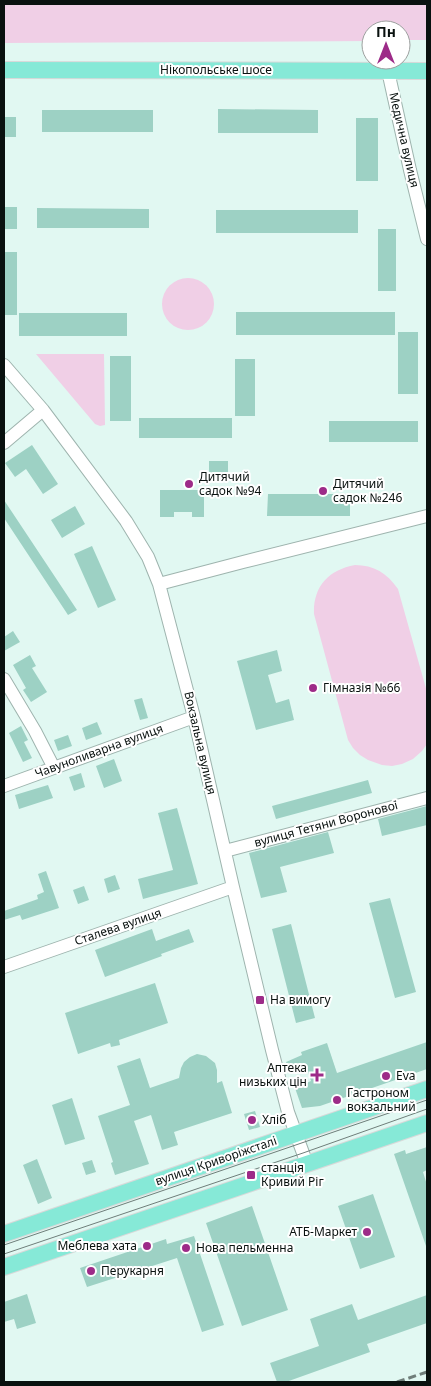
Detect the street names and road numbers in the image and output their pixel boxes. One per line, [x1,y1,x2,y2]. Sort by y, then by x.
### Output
street label: Нікопольське шосе [160,61,272,78]
street label: Медична вулиця [385,91,424,189]
street label: Вокзальна вулиця [180,690,221,796]
street label: Чавуноливарна вулиця [32,719,165,782]
street label: вулиця Тетяни Воронової [252,796,400,851]
street label: Сталева вулиця [72,904,164,949]
street label: вулиця Криворіжсталі [153,1132,279,1189]

